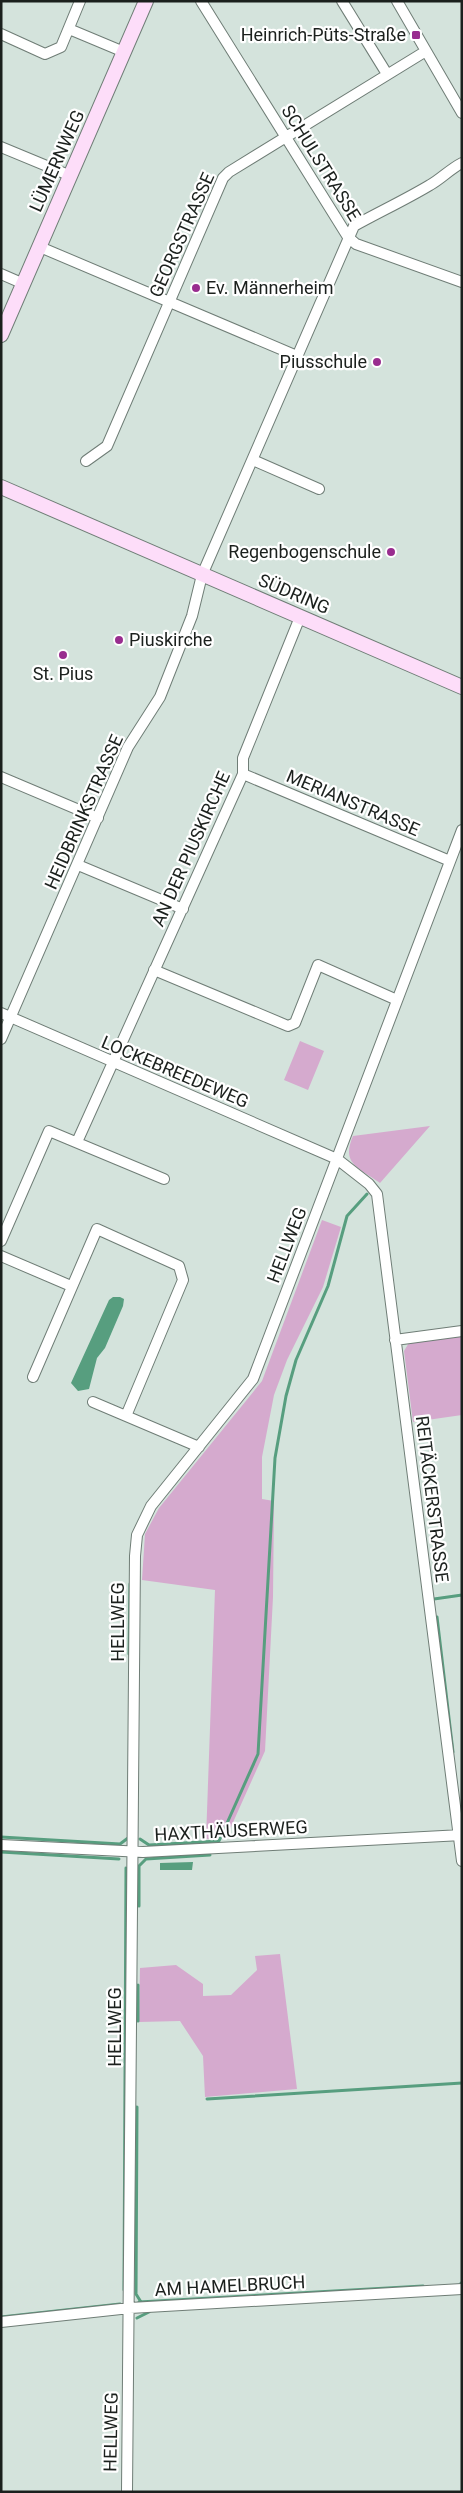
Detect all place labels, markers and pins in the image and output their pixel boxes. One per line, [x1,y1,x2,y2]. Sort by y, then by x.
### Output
place label: Heinrich-Püts-Straße [241,24,406,45]
marker: Heinrich-Püts-Straße [410,29,422,41]
place label: Ev. Männerheim [206,277,334,298]
marker: Ev. Männerheim [190,282,202,294]
place label: Piusschule [280,351,367,372]
marker: Piusschule [371,356,383,368]
place label: Regenbogenschule [228,541,381,562]
marker: Regenbogenschule [385,546,397,558]
place label: Piuskirche [129,629,212,650]
marker: Piuskirche [113,634,125,646]
marker: St. Pius [57,649,69,661]
place label: St. Pius [33,663,93,684]

